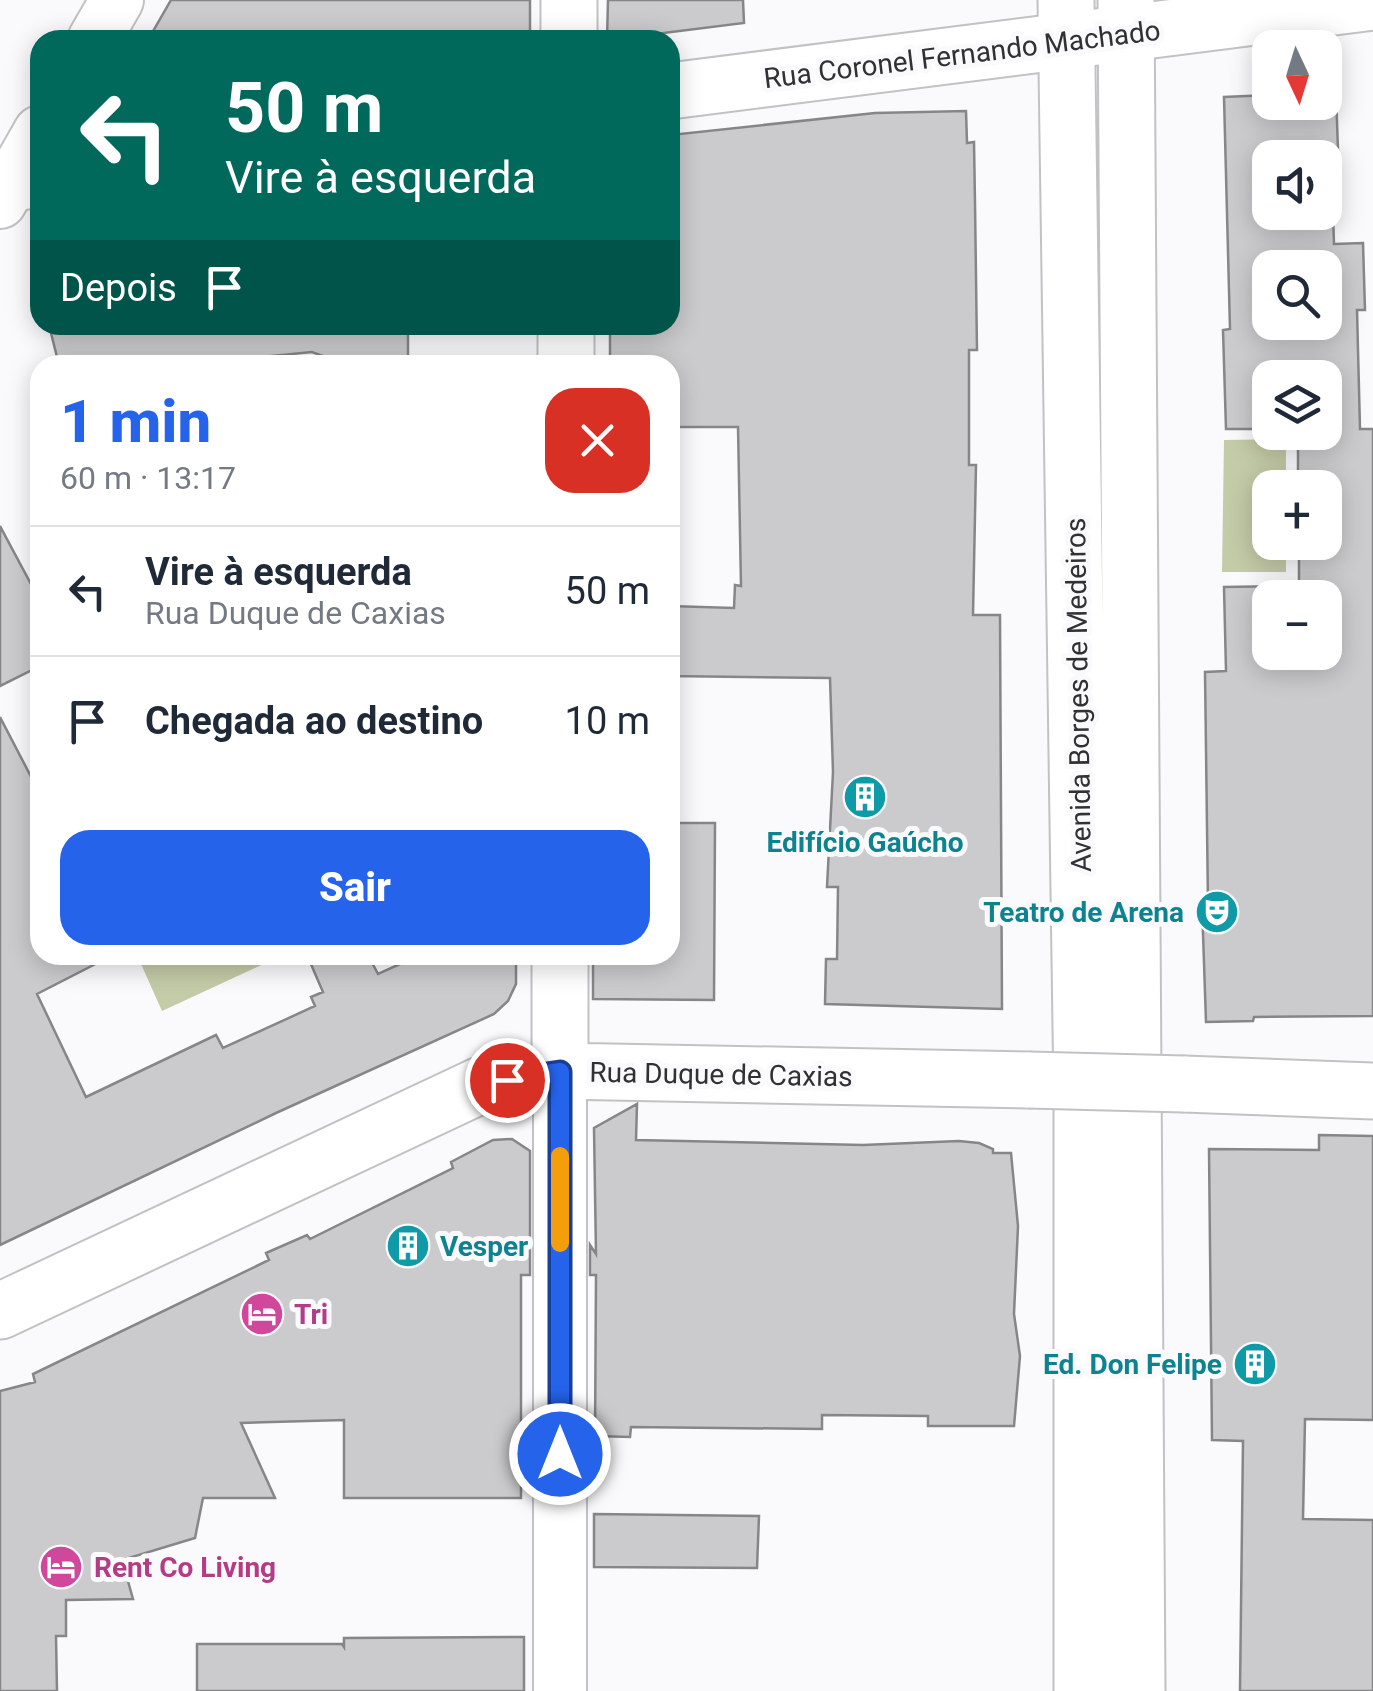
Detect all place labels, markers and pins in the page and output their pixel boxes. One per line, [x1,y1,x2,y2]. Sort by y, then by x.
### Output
building icon: Edifício Gaúcho [842,774,888,820]
place label: Edifício Gaúcho [767,826,963,859]
theatre icon: Teatro de Arena [1194,889,1240,935]
place label: Teatro de Arena [983,896,1184,929]
pin [465,1038,550,1123]
building icon: Vesper [385,1223,431,1269]
place label: Vesper [440,1230,528,1263]
hotel icon: Tri [239,1291,285,1337]
place label: Tri [294,1298,328,1331]
building icon: Ed. Don Felipe [1232,1341,1278,1387]
place label: Ed. Don Felipe [1043,1348,1222,1381]
hotel icon: Rent Co Living [38,1544,84,1590]
place label: Rent Co Living [94,1551,276,1584]

